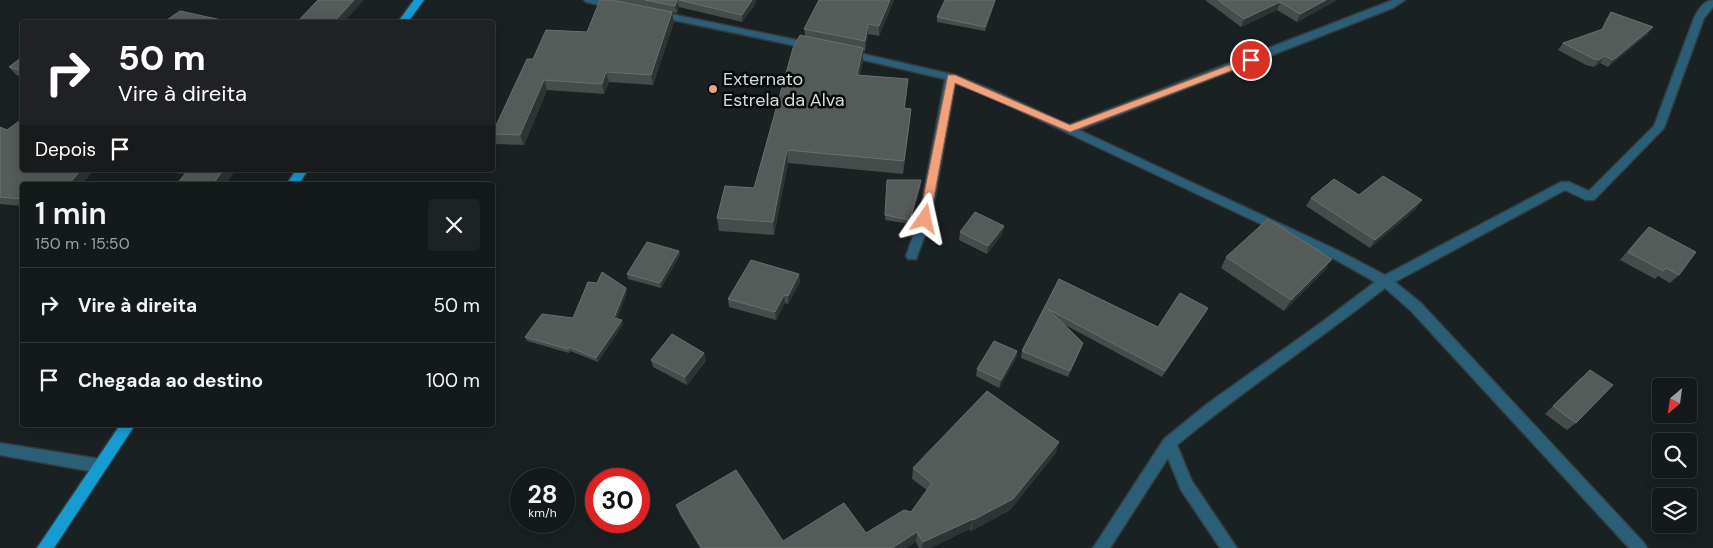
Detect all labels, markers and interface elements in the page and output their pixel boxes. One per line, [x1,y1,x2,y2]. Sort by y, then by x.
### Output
text: 50 m [118,35,206,81]
pin [1230,39,1272,81]
icon: right [35,40,100,105]
icon: arrive [1237,46,1265,74]
place label: Externato Estrela da Alva [723,67,845,112]
text: Vire à direita [118,79,247,108]
marker: Externato Estrela da Alva [707,83,719,95]
icon: arrive [106,135,134,163]
text: Depois [35,137,96,162]
position arrow [898,192,950,244]
text: 1 min [35,194,107,233]
button: close [428,199,480,251]
text: 150 m · 15:50 [35,233,130,254]
icon: right [35,291,63,319]
text: Vire à direita [78,293,197,318]
text: 50 m [433,293,480,318]
icon: arrive [35,366,63,394]
text: Chegada ao destino [78,368,263,393]
text: 100 m [426,368,480,393]
north arrow [1652,378,1698,422]
map controls [1652,378,1697,533]
button: search [1652,433,1697,478]
speed limit sign: 30 [585,468,650,533]
text: 28 [527,478,558,511]
button: layers [1652,488,1697,533]
text: km/h [528,505,557,521]

